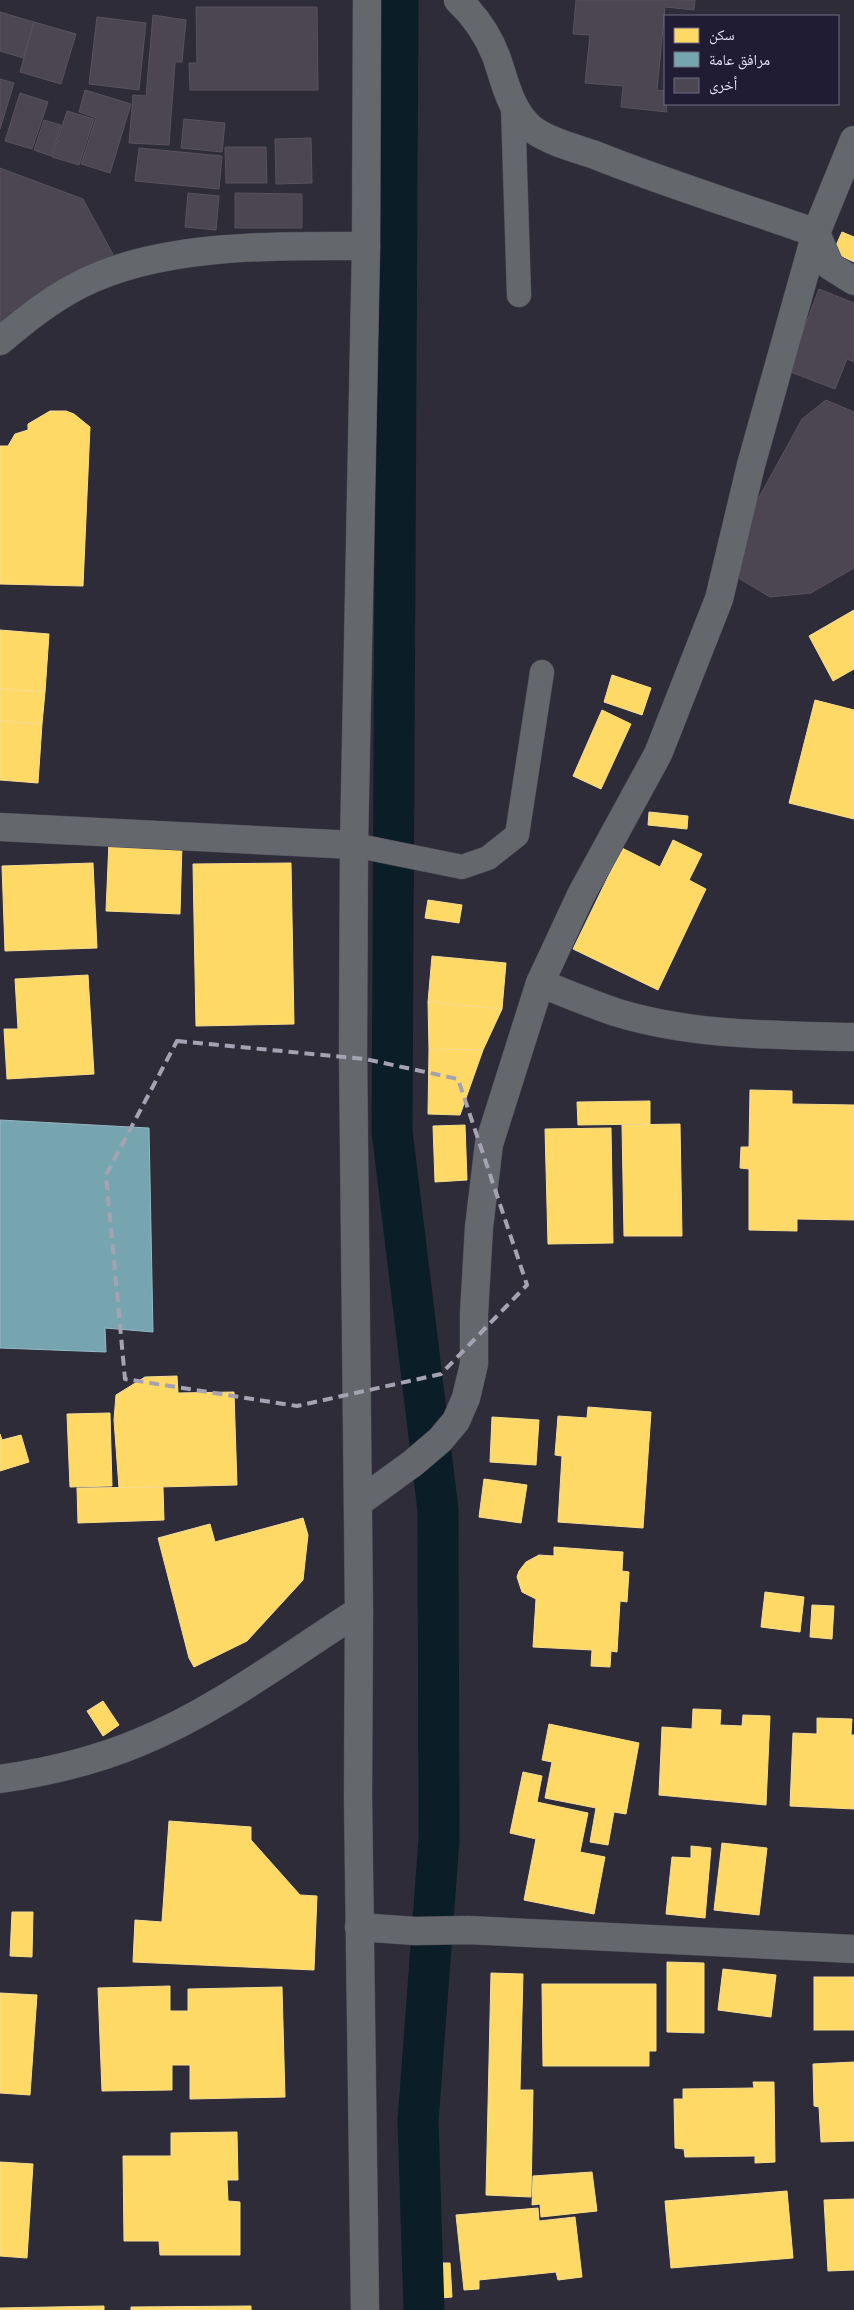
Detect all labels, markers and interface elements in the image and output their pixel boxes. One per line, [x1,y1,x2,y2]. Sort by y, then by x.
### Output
legend [664,15,839,105]
text: سكن [709,26,735,45]
text: مرافق عامة [709,51,770,70]
text: أخرى [709,76,738,95]

